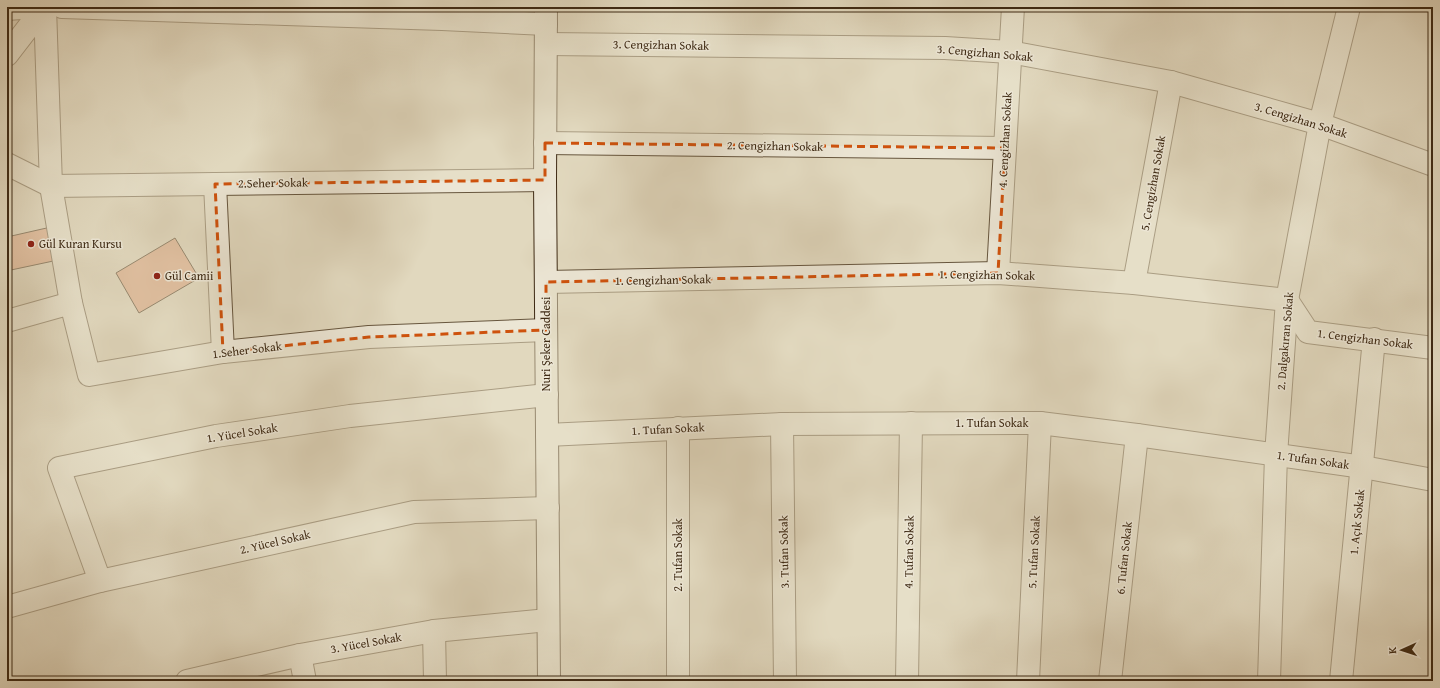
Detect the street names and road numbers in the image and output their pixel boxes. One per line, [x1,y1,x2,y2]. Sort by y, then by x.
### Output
street label: 3. Cengizhan Sokak [613,35,710,54]
street label: 3. Cengizhan Sokak [936,40,1035,65]
street label: 4. Cengizhan Sokak [993,90,1016,189]
street label: 3. Cengizhan Sokak [1253,97,1351,142]
street label: 5. Cengizhan Sokak [1136,133,1169,232]
street label: 2. Cengizhan Sokak [727,136,824,155]
street label: 2.Seher Sokak [238,173,309,192]
street label: 1. Cengizhan Sokak [939,265,1036,284]
street label: 1. Cengizhan Sokak [615,270,712,289]
street label: 2. Dalgakıran Sokak [1272,290,1297,391]
street label: Nuri Şeker Caddesi [537,296,554,391]
street label: 1. Cengizhan Sokak [1316,324,1415,353]
street label: 1.Seher Sokak [211,337,284,362]
street label: 1. Tufan Sokak [955,414,1030,431]
street label: 1. Yücel Sokak [205,418,280,447]
street label: 1. Tufan Sokak [631,418,706,439]
street label: 1. Tufan Sokak [1276,446,1351,473]
street label: 1. Açık Sokak [1345,487,1368,556]
street label: 3. Tufan Sokak [774,514,793,589]
street label: 4. Tufan Sokak [899,514,918,589]
street label: 5. Tufan Sokak [1023,514,1044,589]
street label: 2. Tufan Sokak [669,517,686,592]
street label: 6. Tufan Sokak [1111,520,1136,595]
street label: 2. Yücel Sokak [238,525,313,558]
street label: 3. Yücel Sokak [329,628,404,657]

